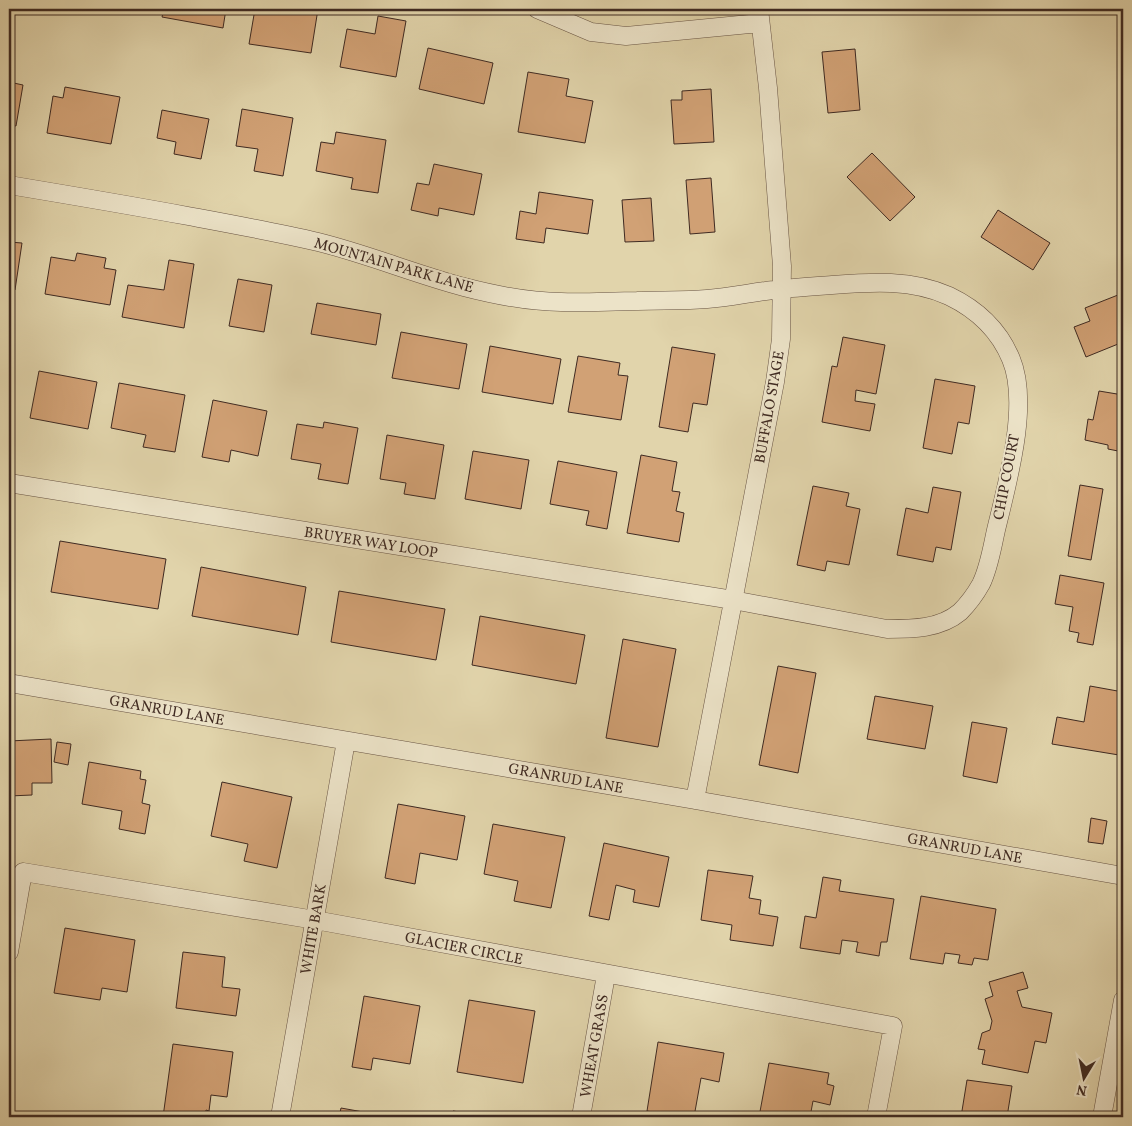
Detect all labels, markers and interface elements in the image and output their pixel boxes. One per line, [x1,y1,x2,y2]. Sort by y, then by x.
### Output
street label: MOUNTAIN PARK LANE [311,234,476,299]
street label: BUFFALO STAGE [750,349,791,465]
street label: CHIP COURT [989,433,1026,522]
street label: BRUYER WAY LOOP [302,523,439,564]
street label: GRANRUD LANE [108,691,226,732]
street label: GRANRUD LANE [507,759,625,800]
street label: GRANRUD LANE [906,829,1024,870]
street label: WHITE BARK [296,882,333,976]
street label: GLACIER CIRCLE [403,928,524,971]
street label: WHEAT GRASS [576,993,615,1099]
north arrow [1060,1054,1110,1104]
text: N [1075,1079,1089,1100]

